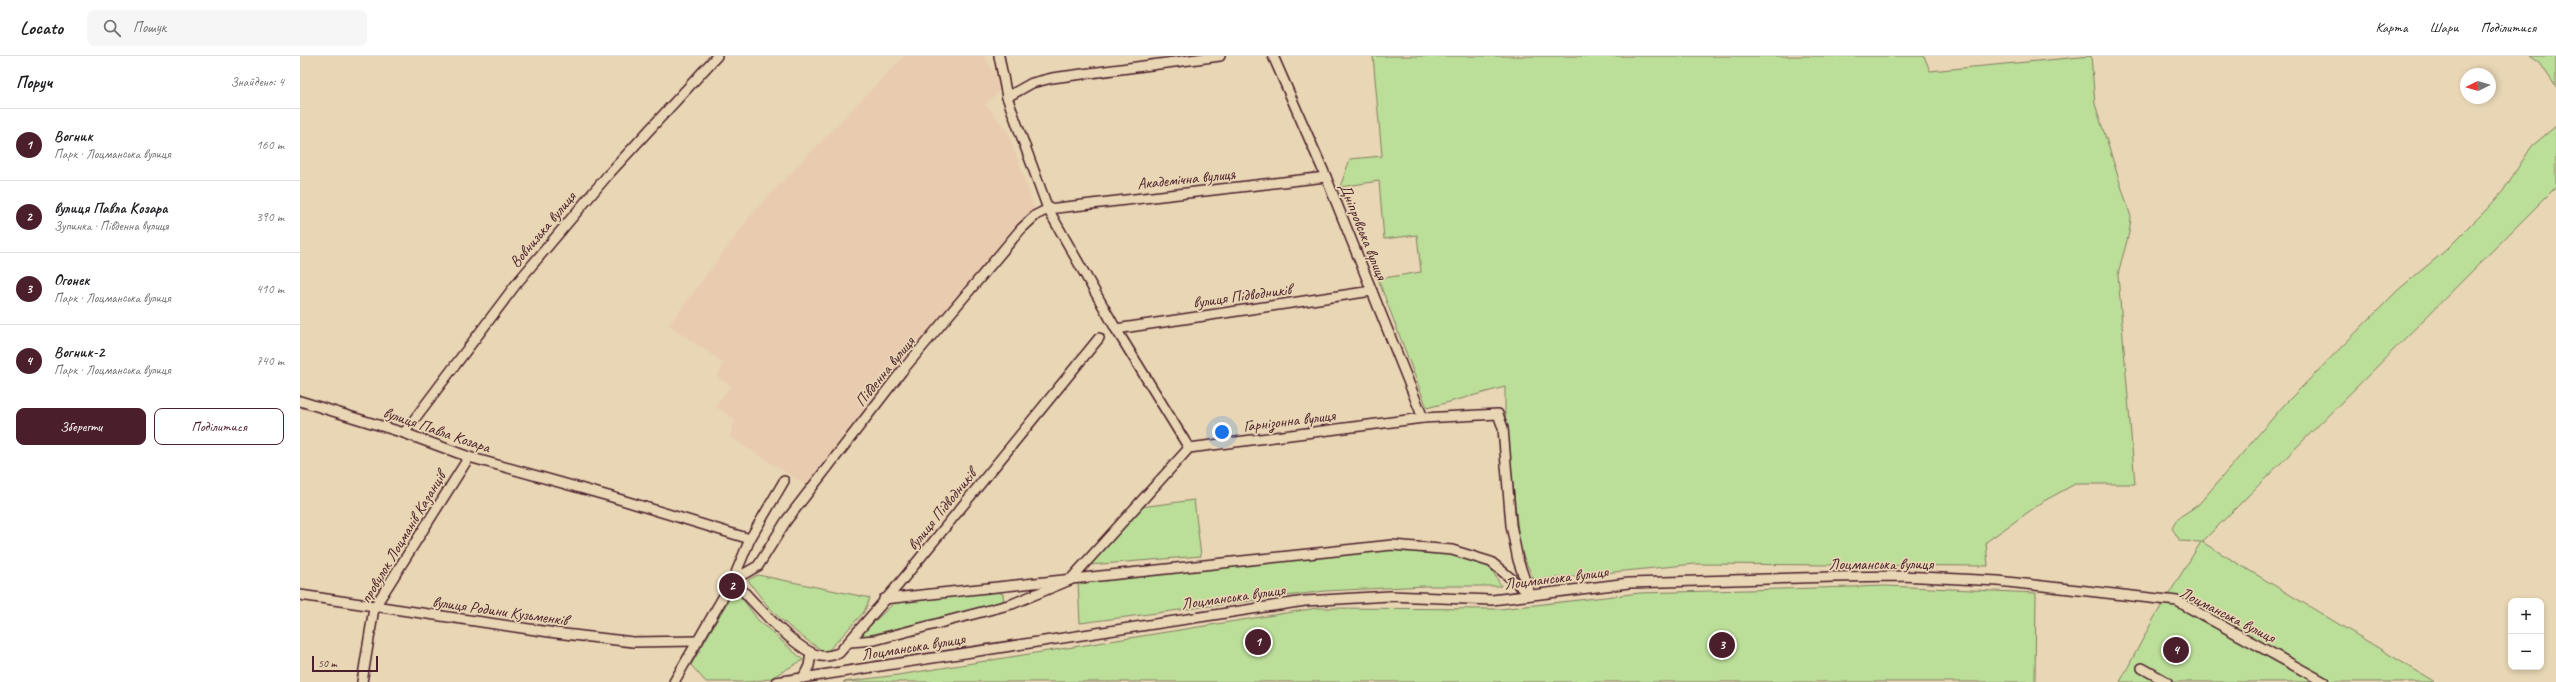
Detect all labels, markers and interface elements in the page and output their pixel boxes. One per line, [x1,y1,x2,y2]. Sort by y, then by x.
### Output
search box [87,10,367,46]
text: Locato [20,16,63,40]
icon: search [101,17,123,39]
text: Пошук [133,18,166,37]
text: Карта [2376,19,2408,36]
text: Шари [2430,19,2458,36]
text: Поділитися [2480,19,2536,36]
north arrow [2460,68,2496,104]
text: Поруч [16,72,52,93]
text: Знайдено: 4 [230,74,284,90]
text: Вогник [54,127,93,146]
text: 1 [26,137,32,153]
text: 160 m [256,137,284,153]
text: Парк · Лоцманська вулиця [54,146,171,162]
street label: Академічна вулиця [1136,164,1237,194]
street label: Дніпровська вулиця [1335,180,1392,284]
street label: Вовнизька вулиця [505,186,581,272]
text: вулиця Павла Козара [54,199,168,218]
text: 2 [26,209,32,225]
text: 390 m [256,209,284,225]
text: Зупинка · Південна вулиця [54,218,168,234]
text: Огонек [54,271,90,290]
street label: вулиця Підводників [1192,279,1297,313]
text: 3 [26,281,32,297]
text: 410 m [256,281,284,297]
text: Парк · Лоцманська вулиця [54,290,171,306]
street label: Південна вулиця [851,332,920,411]
text: Вогник-2 [54,343,104,362]
text: 4 [26,353,32,369]
text: 740 m [256,353,284,369]
text: Парк · Лоцманська вулиця [54,362,171,378]
street label: вулиця Павла Козара [381,402,494,458]
street label: Гарнізонна вулиця [1242,405,1337,437]
button: Зберегти [16,408,146,445]
button: Поділитися [154,408,284,445]
your location [1212,422,1232,442]
street label: вулиця Підводників [903,462,983,554]
street label: провулок Лоцманів Казанців [356,464,452,607]
street label: Лоцманська вулиця [1829,554,1935,574]
street label: Лоцманська вулиця [1503,562,1611,594]
pin: 2 [719,571,745,601]
street label: Лоцманська вулиця [1180,580,1288,614]
street label: Лоцманська вулиця [2176,582,2280,648]
street label: вулиця Родини Кузьменків [431,592,573,631]
map controls [2508,598,2544,670]
button: + [2508,598,2544,634]
pin: 1 [1245,627,1271,657]
street label: Лоцманська вулиця [860,629,968,665]
pin: 3 [1709,630,1735,660]
button: − [2508,634,2544,670]
pin: 4 [2163,635,2189,665]
scale bar [312,654,378,673]
text: 50 m [318,656,337,670]

